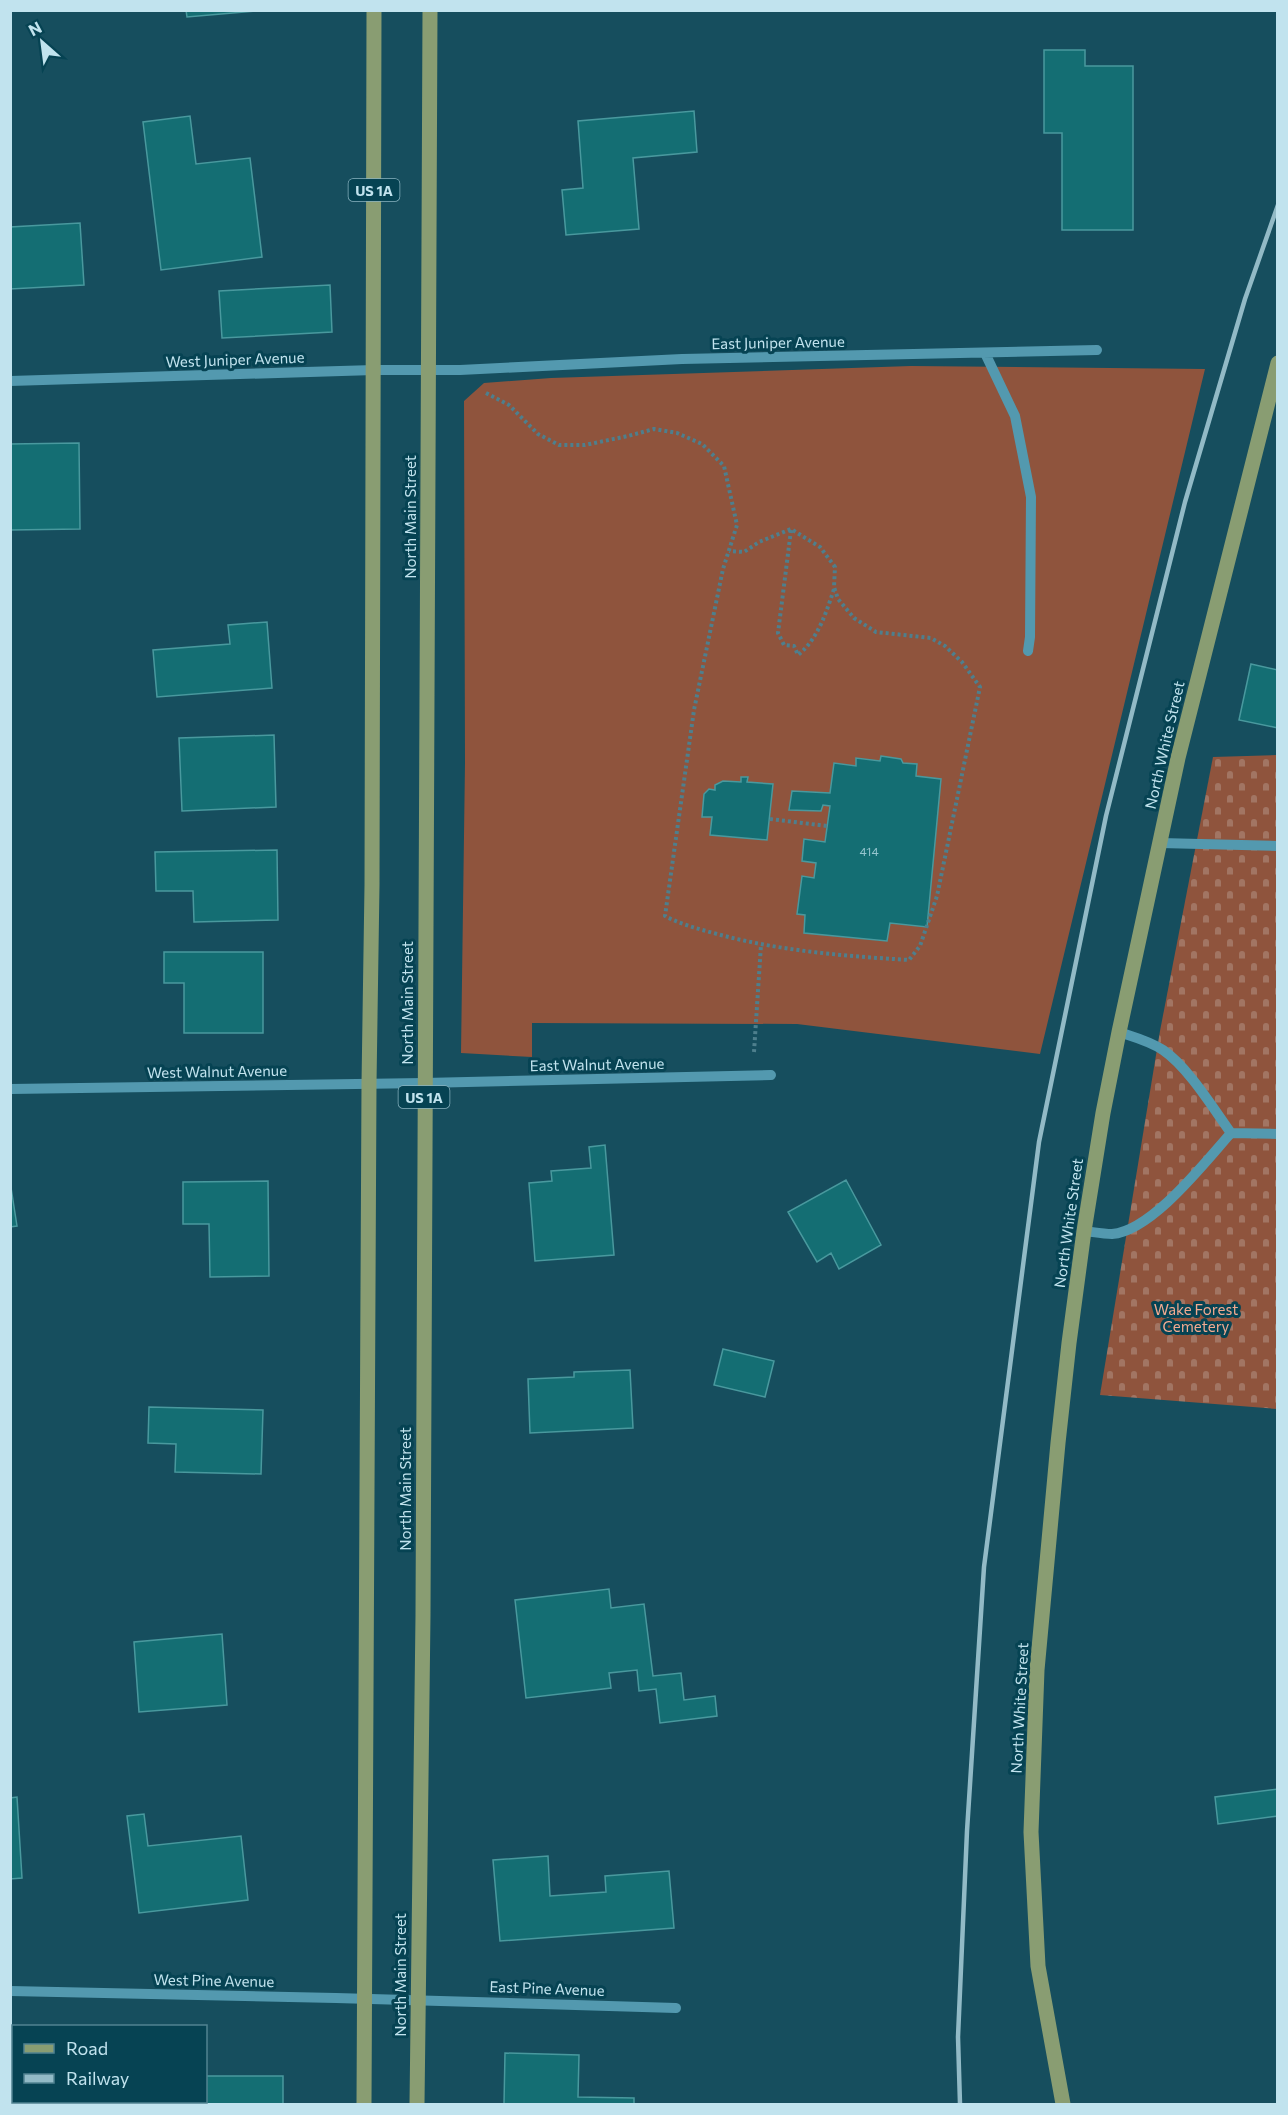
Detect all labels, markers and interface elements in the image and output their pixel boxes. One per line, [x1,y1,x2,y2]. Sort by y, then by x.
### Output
north arrow [12,12,72,72]
text: N [25,17,44,40]
road number: US 1A [348,179,400,201]
street label: East Juniper Avenue [711,332,845,352]
street label: West Juniper Avenue [165,348,305,370]
street label: North Main Street [401,455,419,579]
street label: North White Street [1141,679,1187,811]
house number: 414 [859,844,879,858]
street label: North Main Street [398,941,416,1065]
street label: East Walnut Avenue [529,1054,665,1074]
street label: West Walnut Avenue [147,1061,287,1081]
road number: US 1A [398,1086,450,1108]
street label: North White Street [1050,1157,1086,1289]
park label: Wake Forest Cemetery [1154,1300,1238,1335]
street label: North Main Street [396,1427,414,1551]
street label: North White Street [1007,1642,1031,1774]
street label: North Main Street [391,1913,409,2037]
street label: West Pine Avenue [154,1970,275,1990]
street label: East Pine Avenue [489,1977,605,1999]
legend [12,2025,207,2103]
text: Road [66,2037,108,2059]
text: Railway [66,2067,129,2089]

